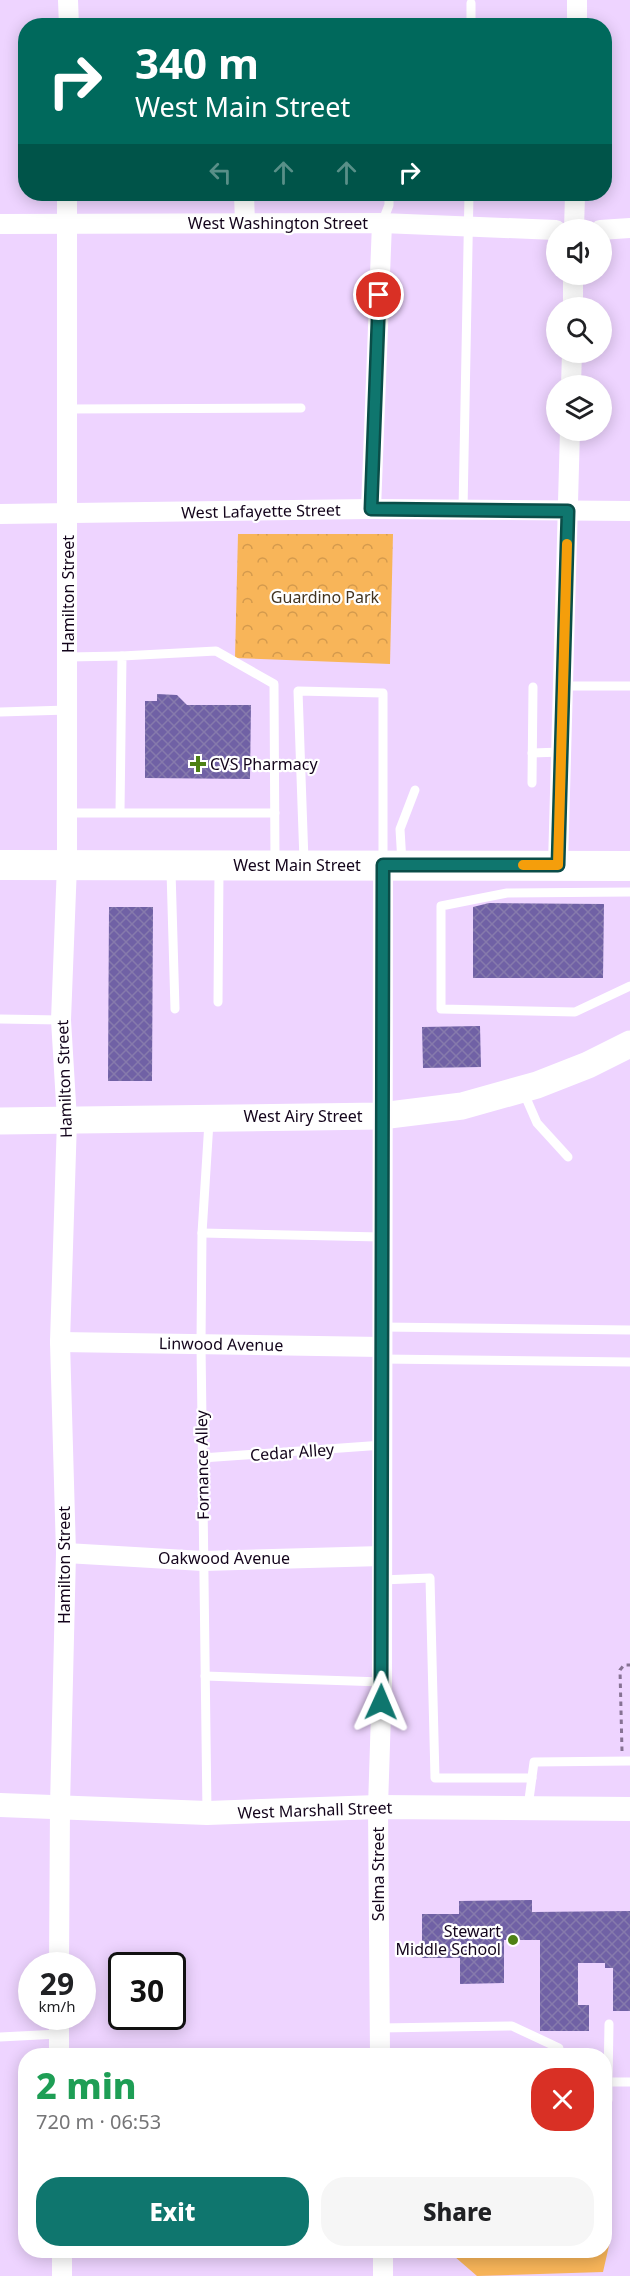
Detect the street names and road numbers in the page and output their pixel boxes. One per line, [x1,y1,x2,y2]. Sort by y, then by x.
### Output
street label: West Washington Street [188,212,368,234]
street label: West Lafayette Street [181,499,341,523]
street label: Hamilton Street [57,535,79,653]
street label: West Main Street [233,854,361,876]
street label: Hamilton Street [51,1019,77,1138]
street label: West Airy Street [243,1105,363,1127]
street label: Linwood Avenue [159,1332,283,1356]
street label: Fornance Alley [190,1409,214,1520]
street label: Cedar Alley [249,1438,336,1466]
street label: Hamilton Street [53,1506,75,1624]
street label: Oakwood Avenue [158,1547,290,1569]
street label: West Marshall Street [237,1796,393,1824]
street label: Selma Street [367,1826,389,1921]

